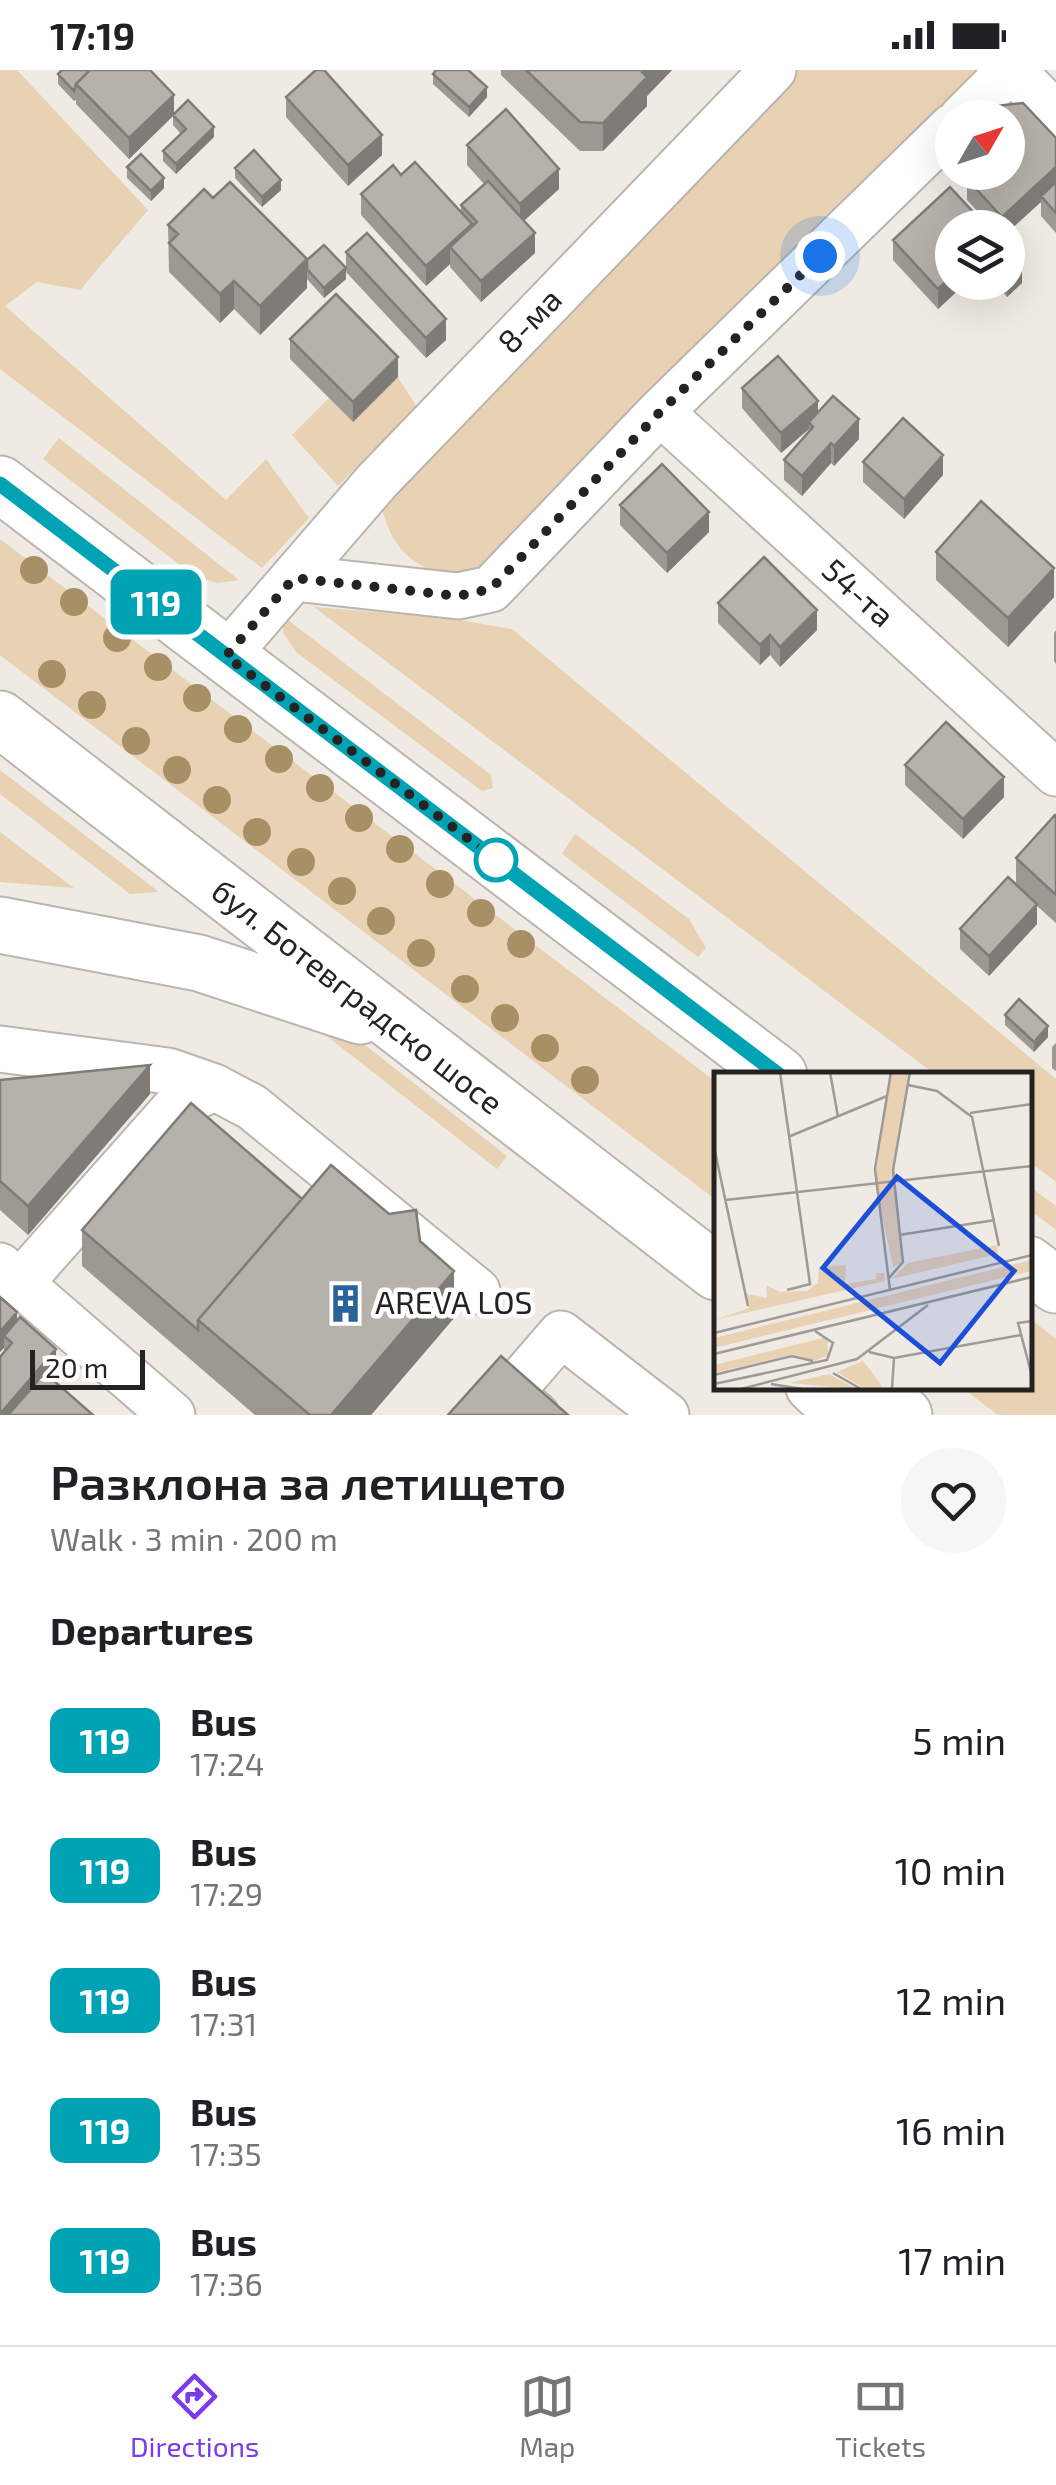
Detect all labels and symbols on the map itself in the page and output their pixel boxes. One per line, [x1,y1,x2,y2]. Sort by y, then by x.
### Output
north arrow [935,100,1025,190]
your location [795,231,845,281]
street label: 8-ма [489,279,568,360]
street label: 54-та [816,550,903,634]
line badge: 119 [98,570,214,634]
unlabelled marker [475,839,517,881]
street label: бул. Ботевградско шосе [205,870,511,1122]
inset map [714,1072,1031,1390]
building icon: AREVA LOS [324,1282,366,1324]
place label: AREVA LOS [375,1282,533,1320]
scale bar [30,1345,145,1390]

